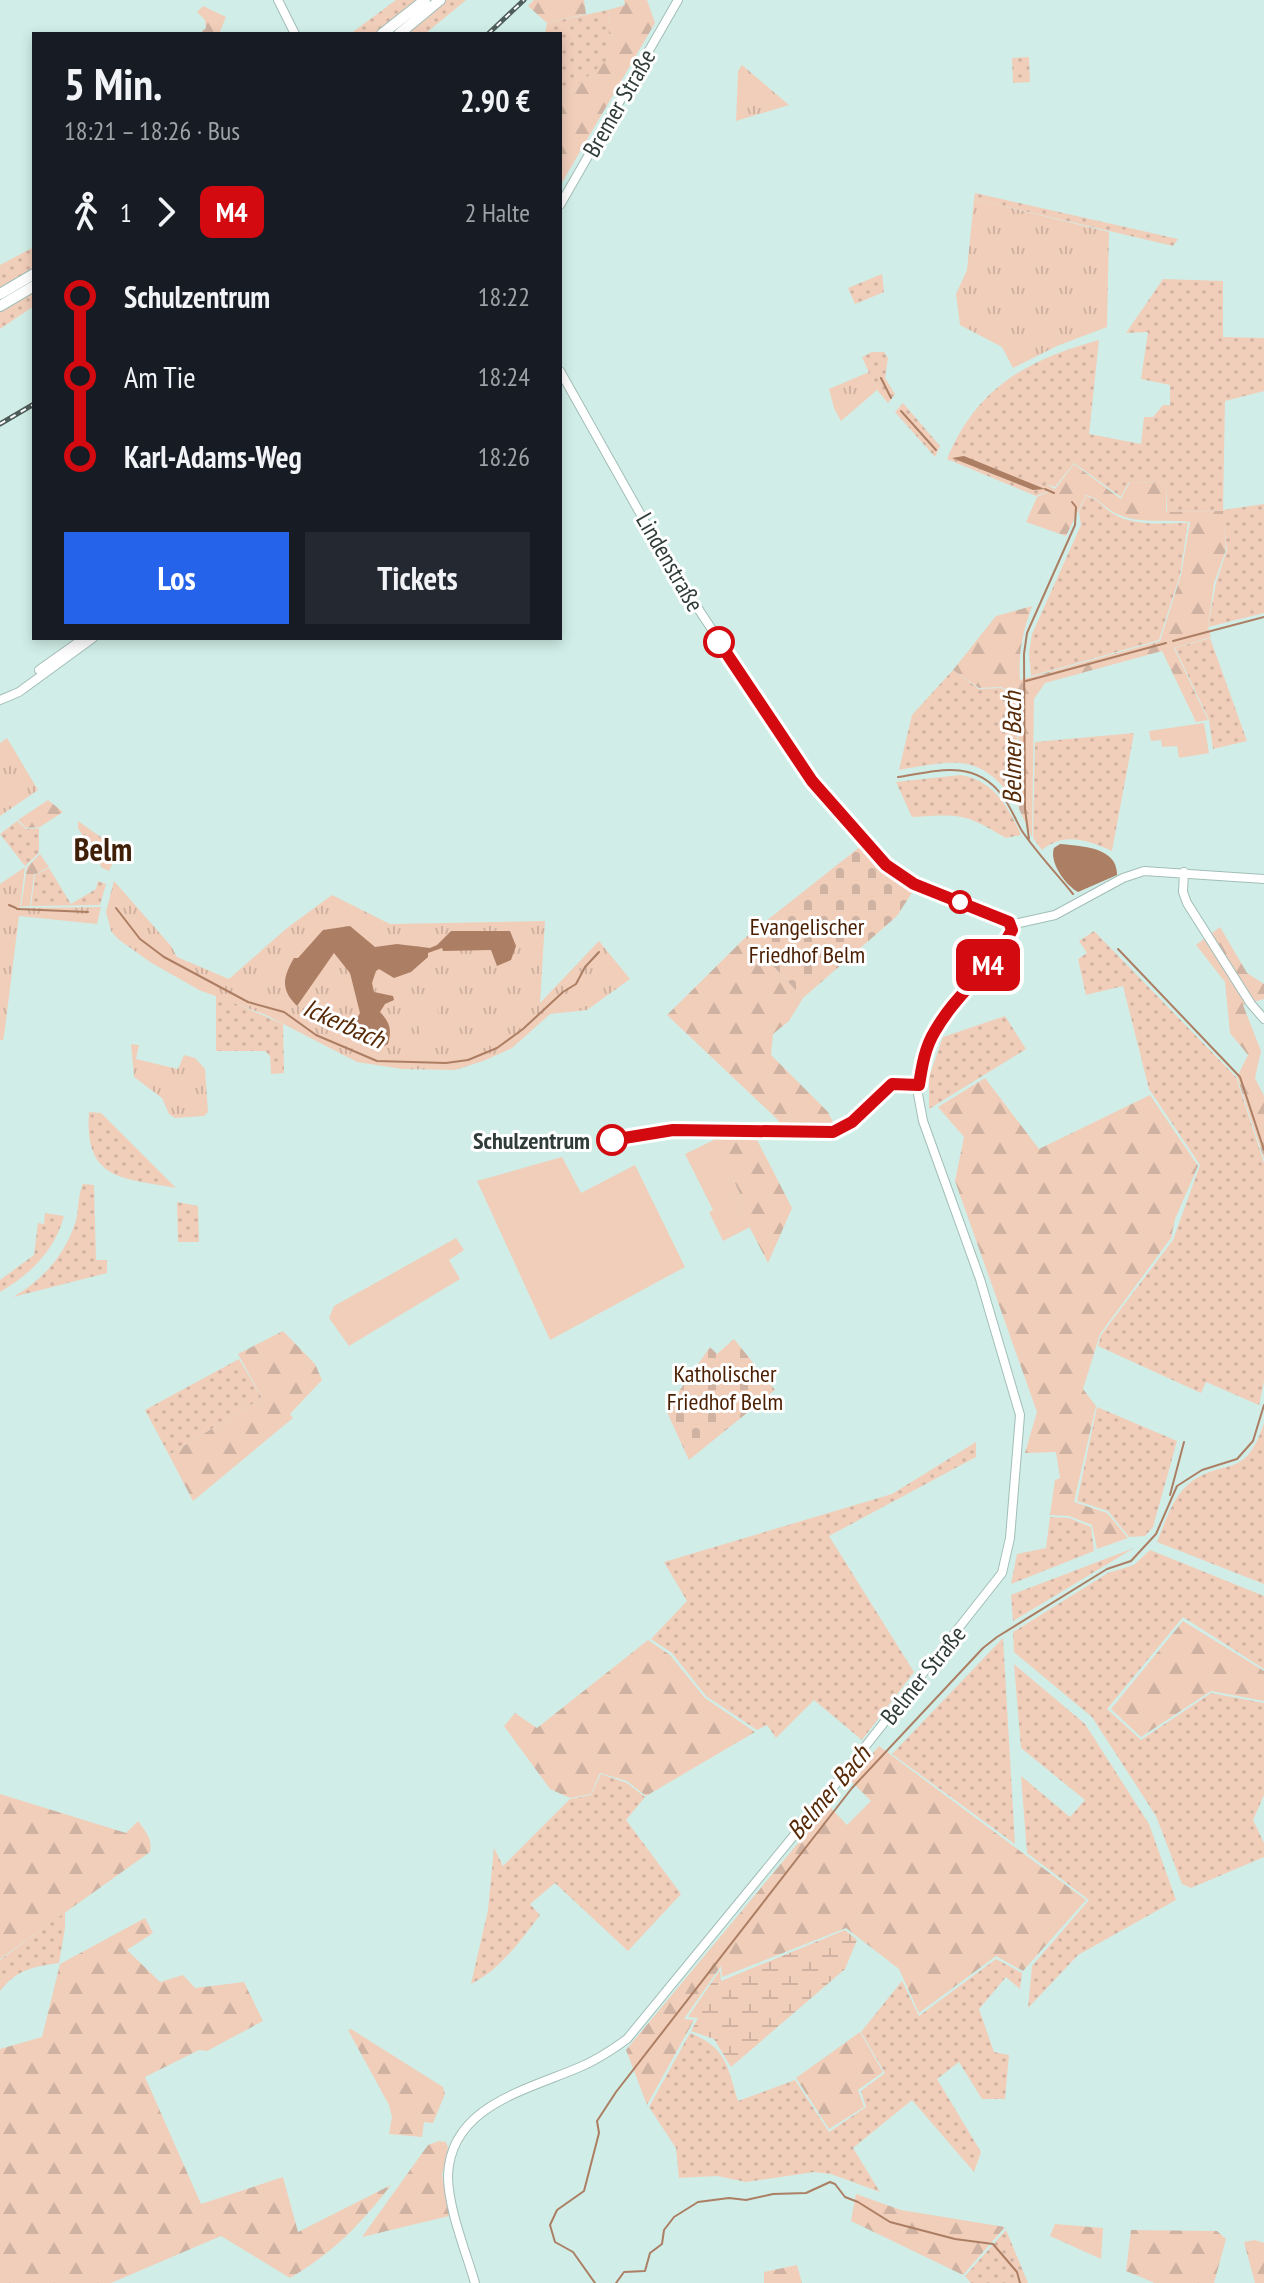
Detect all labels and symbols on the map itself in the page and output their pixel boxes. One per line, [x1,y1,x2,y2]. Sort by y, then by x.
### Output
street label: Bremer Straße [576,43,662,163]
street label: Lindenstraße [629,507,711,617]
unlabelled marker [704,627,734,657]
water label: Belmer Bach [995,690,1028,804]
district label: Belm [74,828,132,870]
unlabelled marker [949,891,971,913]
park label: Evangelischer Friedhof Belm [749,911,865,970]
line badge: M4 [952,939,1024,991]
water label: Ickerbach [298,991,391,1056]
place label: Schulzentrum [473,1125,590,1156]
marker: Schulzentrum [597,1125,627,1155]
park label: Katholischer Friedhof Belm [667,1358,783,1417]
street label: Belmer Straße [874,1619,972,1731]
water label: Belmer Bach [779,1737,878,1846]

